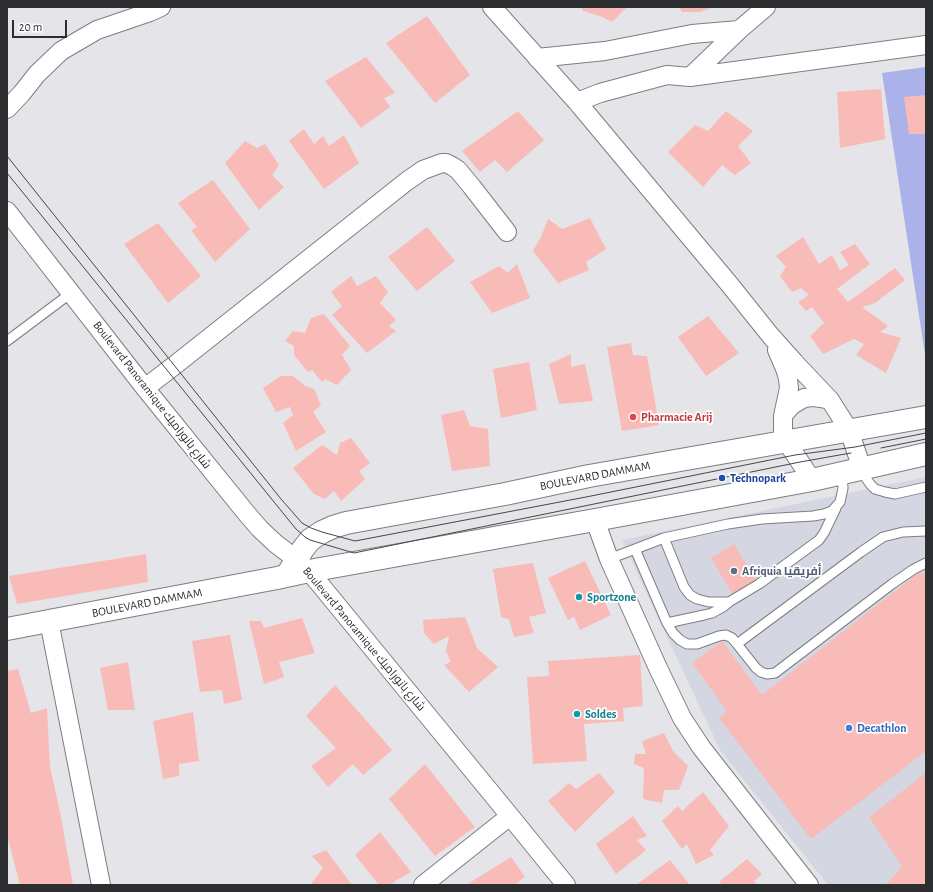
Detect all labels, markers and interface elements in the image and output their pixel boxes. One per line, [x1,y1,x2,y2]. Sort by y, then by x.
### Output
scale bar [14,12,69,38]
text: 20 m [19,21,42,33]
street label: Boulevard Panoramique شارع بانوراميك [90,318,214,472]
place label: Pharmacie Arij [641,410,712,424]
marker: Pharmacie Arij [628,412,638,422]
street label: BOULEVARD DAMMAM [539,458,651,494]
place label: Technopark [730,471,786,485]
marker: Technopark [717,473,727,483]
street label: Boulevard Panoramique شارع بانوراميك [300,564,428,714]
place label: Afriquia أفريقيا [742,564,821,578]
marker: Afriquia أفريقيا [729,566,739,576]
street label: BOULEVARD DAMMAM [91,585,203,621]
place label: Sportzone [587,590,636,604]
marker: Sportzone [574,592,584,602]
place label: Soldes [585,707,616,721]
marker: Soldes [572,709,582,719]
place label: Decathlon [857,721,907,735]
marker: Decathlon [844,723,854,733]

